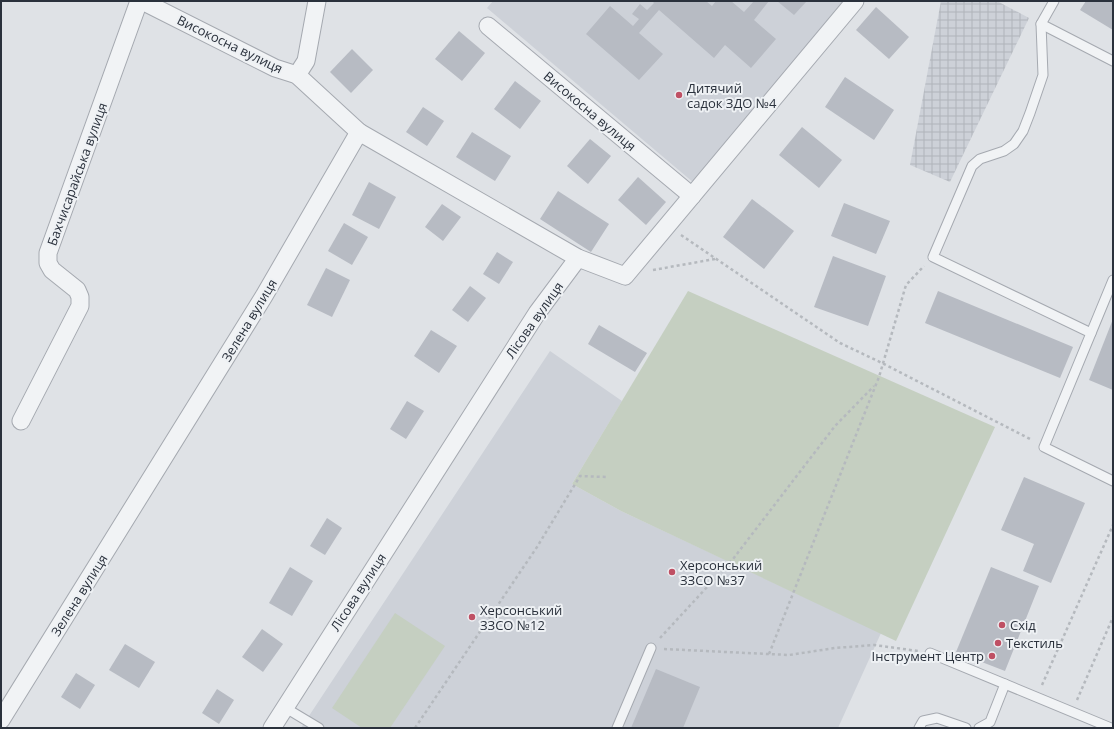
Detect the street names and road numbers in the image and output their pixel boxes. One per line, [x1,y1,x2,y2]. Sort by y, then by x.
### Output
street label: Високосна вулиця [174,11,286,77]
street label: Високосна вулиця [540,67,640,155]
street label: Бахчисарайська вулиця [43,100,111,248]
street label: Зелена вулиця [217,275,281,365]
street label: Лісова вулиця [501,278,567,362]
street label: Лісова вулиця [326,550,390,634]
street label: Зелена вулиця [47,551,111,639]

